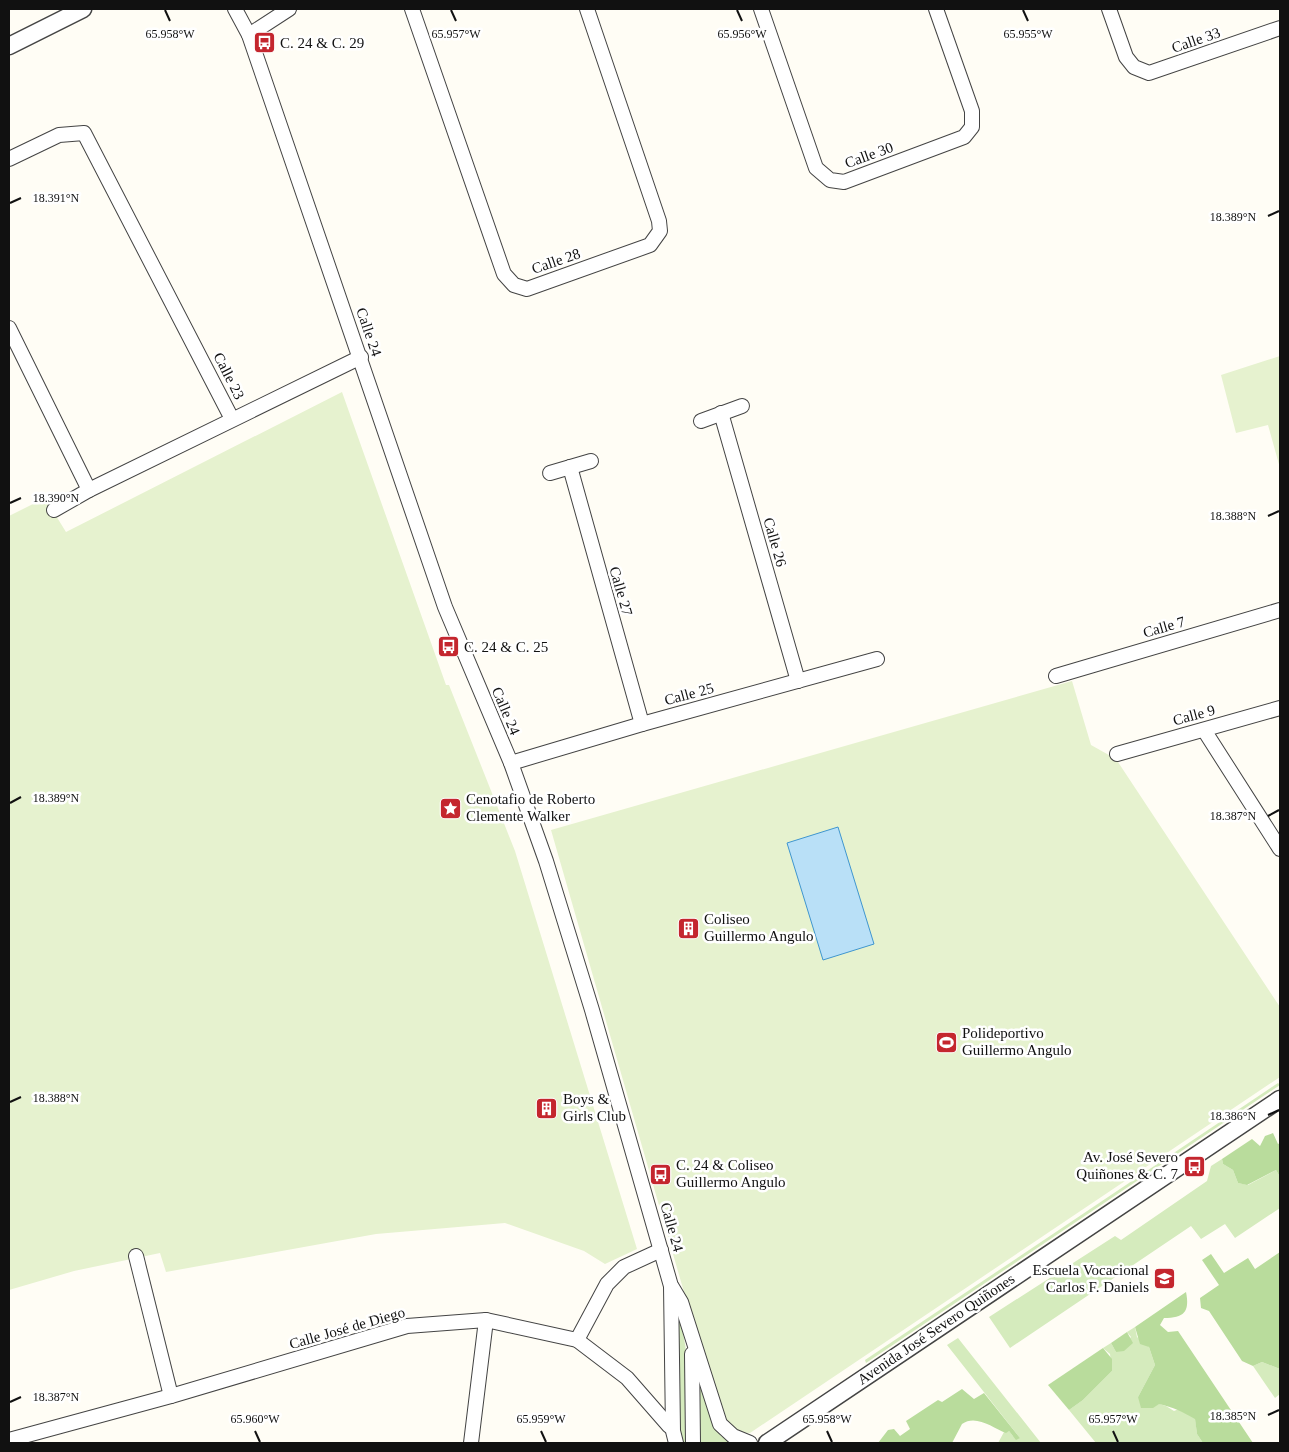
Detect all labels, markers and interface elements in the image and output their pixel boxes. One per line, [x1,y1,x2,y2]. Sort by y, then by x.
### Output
street label: Calle 33 [1170,24,1222,56]
text: 65.958°W [145,27,195,41]
text: 65.957°W [431,27,481,41]
text: 65.956°W [717,27,767,41]
text: 65.955°W [1003,27,1053,41]
bus stop icon: C. 24 & C. 29 [252,31,276,55]
place label: C. 24 & C. 29 [280,35,364,51]
street label: Calle 30 [843,139,895,171]
text: 18.391°N [33,191,80,205]
text: 18.389°N [1210,210,1257,224]
street label: Calle 28 [530,245,582,277]
street label: Calle 24 [353,306,385,359]
street label: Calle 23 [210,350,248,402]
text: 18.390°N [33,491,80,505]
text: 18.388°N [1210,509,1257,523]
street label: Calle 26 [760,516,790,569]
street label: Calle 27 [606,565,636,618]
street label: Calle 7 [1141,613,1187,641]
bus stop icon: C. 24 & C. 25 [436,635,460,659]
place label: C. 24 & C. 25 [464,639,548,655]
street label: Calle 25 [663,680,715,708]
street label: Calle 24 [489,685,523,738]
street label: Calle 9 [1171,702,1217,728]
text: 18.389°N [33,791,80,805]
place label: Cenotafio de Roberto Clemente Walker [466,791,595,824]
place icon: Cenotafio de Roberto Clemente Walker [438,796,462,820]
text: 18.387°N [1210,809,1257,823]
place label: Coliseo Guillermo Angulo [704,911,814,944]
building icon: Coliseo Guillermo Angulo [676,916,700,940]
place label: Polideportivo Guillermo Angulo [962,1025,1072,1058]
sports icon: Polideportivo Guillermo Angulo [934,1030,958,1054]
text: 18.388°N [33,1091,80,1105]
place label: Boys & Girls Club [563,1091,626,1124]
building icon: Boys & Girls Club [535,1096,559,1120]
text: 18.386°N [1210,1109,1257,1123]
place label: Av. José Severo Quiñones & C. 7 [1076,1149,1178,1182]
bus stop icon: Av. José Severo Quiñones & C. 7 [1182,1154,1206,1178]
place label: C. 24 & Coliseo Guillermo Angulo [676,1157,786,1190]
bus stop icon: C. 24 & Coliseo Guillermo Angulo [648,1162,672,1186]
street label: Calle 24 [657,1201,687,1254]
place label: Escuela Vocacional Carlos F. Daniels [1033,1262,1149,1295]
school or university icon: Escuela Vocacional Carlos F. Daniels [1153,1267,1177,1291]
street label: Avenida José Severo Quiñones [854,1270,1018,1388]
street label: Calle José de Diego [287,1304,407,1352]
text: 18.387°N [33,1390,80,1404]
text: 18.385°N [1210,1409,1257,1423]
text: 65.960°W [230,1412,280,1426]
text: 65.959°W [516,1412,566,1426]
text: 65.958°W [802,1412,852,1426]
text: 65.957°W [1088,1412,1138,1426]

